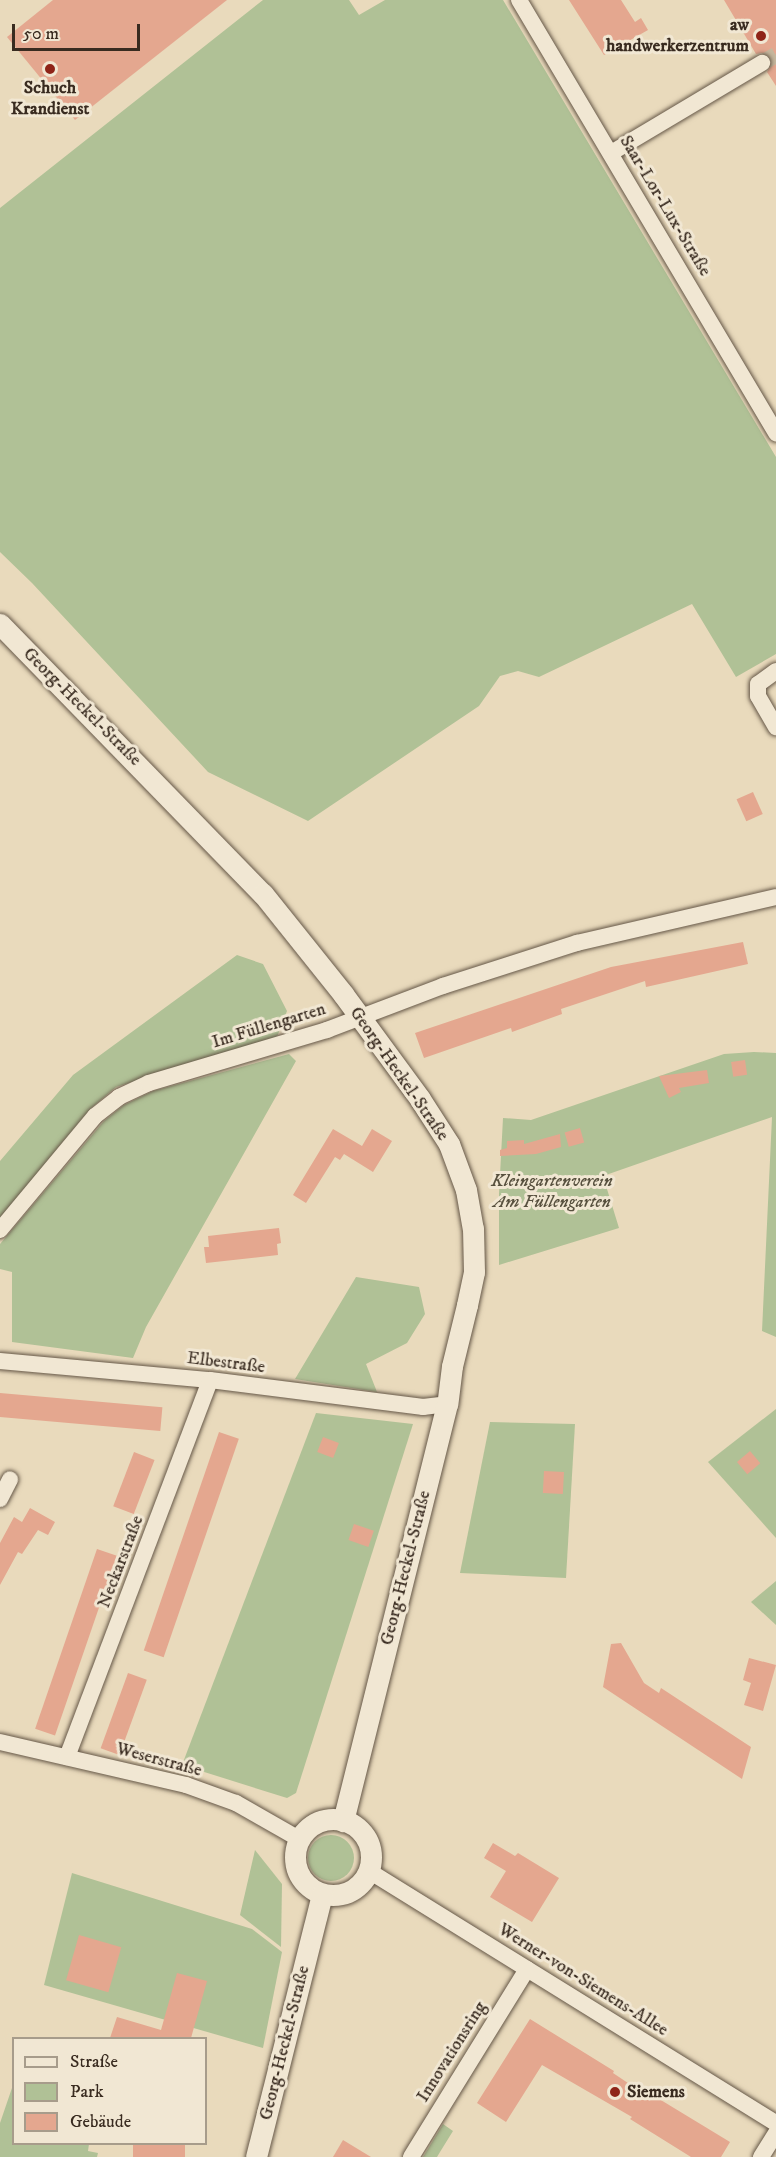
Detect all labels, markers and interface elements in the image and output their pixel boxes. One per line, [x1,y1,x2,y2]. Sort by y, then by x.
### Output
scale bar [15,12,142,50]
place label: aw handwerkerzentrum [606,15,749,57]
text: 50 m [23,23,59,45]
marker: aw handwerkerzentrum [754,29,768,43]
marker: Schuch Krandienst [43,62,57,76]
place label: Schuch Krandienst [11,78,89,121]
street label: Saar-Lor-Lux-Straße [615,132,715,280]
street label: Georg-Heckel-Straße [18,643,146,771]
street label: Im Füllengarten [210,998,328,1054]
street label: Georg-Heckel-Straße [345,1003,453,1145]
park label: Kleingartenverein Am Füllengarten [491,1171,613,1214]
street label: Elbestraße [186,1347,266,1379]
street label: Georg-Heckel-Straße [376,1489,436,1647]
street label: Neckarstraße [93,1513,149,1611]
street label: Weserstraße [114,1738,204,1782]
street label: Werner-von-Siemens-Allee [494,1919,672,2041]
street label: Georg-Heckel-Straße [255,1964,315,2122]
street label: Innovationsring [412,1998,492,2106]
legend [12,2037,207,2145]
text: Straße [70,2051,118,2073]
text: Park [70,2081,104,2103]
place label: Siemens [627,2081,685,2103]
marker: Siemens [608,2085,622,2099]
text: Gebäude [70,2111,131,2133]

